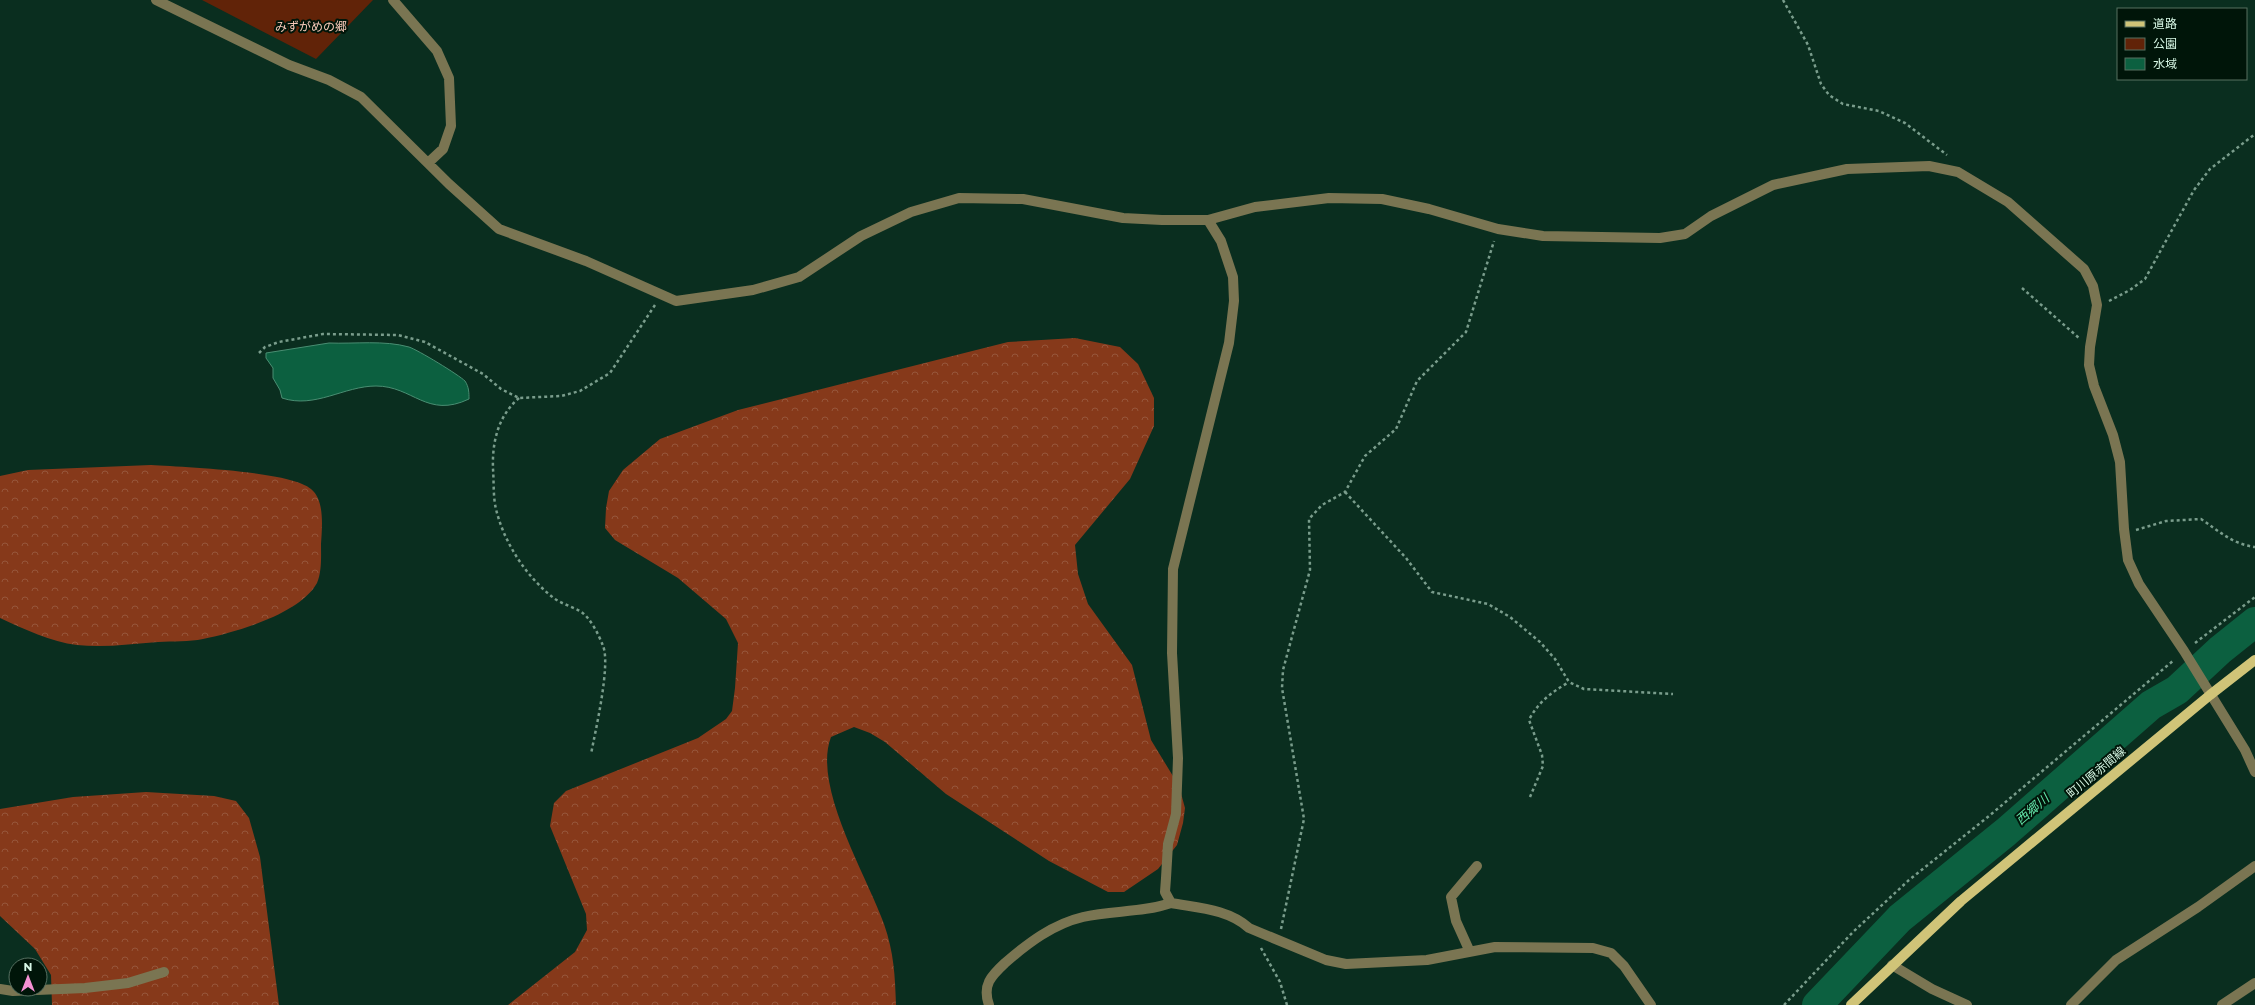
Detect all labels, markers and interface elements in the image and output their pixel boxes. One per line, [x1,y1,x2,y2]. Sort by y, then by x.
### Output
legend [2117,8,2247,80]
text: 道路 [2153,16,2177,31]
park label: みずがめの郷 [275,19,347,34]
text: 公園 [2153,36,2177,51]
text: 水域 [2153,56,2177,71]
street label: 町川原赤間線 [2064,743,2128,801]
water label: 西郷川 [2012,789,2053,828]
north arrow [8,957,48,997]
text: N [24,960,32,974]

